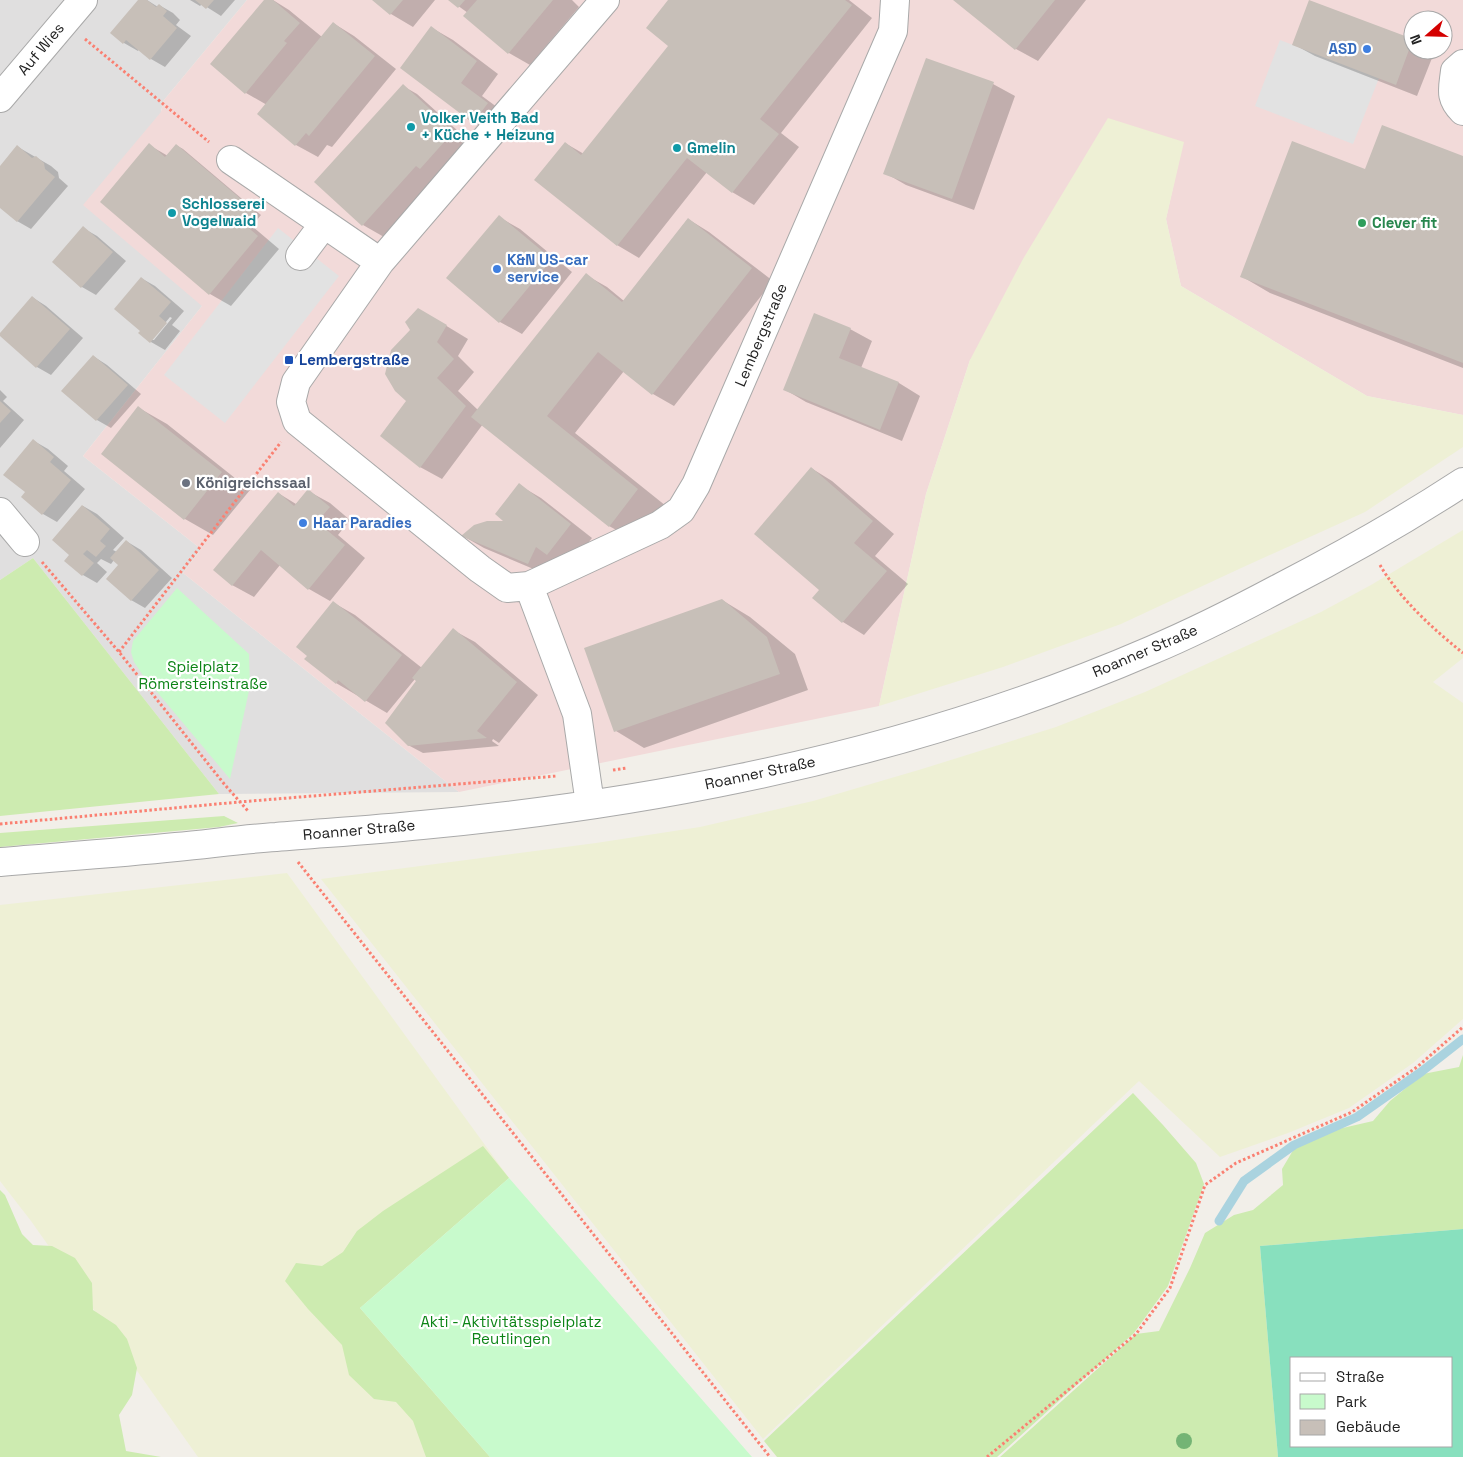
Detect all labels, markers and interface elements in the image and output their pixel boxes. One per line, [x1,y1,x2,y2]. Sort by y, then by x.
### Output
north arrow [1403,10,1453,60]
street label: Auf Wies [13,19,68,79]
text: N [1406,32,1426,47]
place label: ASD [1328,39,1357,58]
marker: ASD [1361,43,1373,55]
place label: Volker Veith Bad + Küche + Heizung [421,108,554,144]
marker: Volker Veith Bad + Küche + Heizung [405,121,417,133]
place label: Gmelin [687,138,736,157]
marker: Gmelin [671,142,683,154]
place label: Schlosserei Vogelwaid [182,194,265,230]
marker: Schlosserei Vogelwaid [166,207,178,219]
place label: Clever fit [1372,213,1438,232]
marker: Clever fit [1356,217,1368,229]
place label: K&N US-car service [507,250,588,286]
marker: K&N US-car service [491,263,503,275]
street label: Lembergstraße [730,280,791,389]
place label: Lembergstraße [299,350,410,369]
marker: Lembergstraße [283,354,295,366]
place label: Königreichssaal [196,473,311,492]
marker: Königreichssaal [180,477,192,489]
place label: Haar Paradies [313,513,412,532]
marker: Haar Paradies [297,517,309,529]
street label: Roanner Straße [1089,620,1200,681]
park label: Spielplatz Römersteinstraße [138,657,268,693]
street label: Roanner Straße [703,751,817,794]
street label: Roanner Straße [302,815,416,844]
park label: Akti - Aktivitätsspielplatz Reutlingen [420,1312,602,1348]
legend [1290,1357,1453,1447]
text: Straße [1336,1367,1385,1386]
text: Park [1336,1392,1367,1411]
text: Gebäude [1336,1417,1401,1436]

